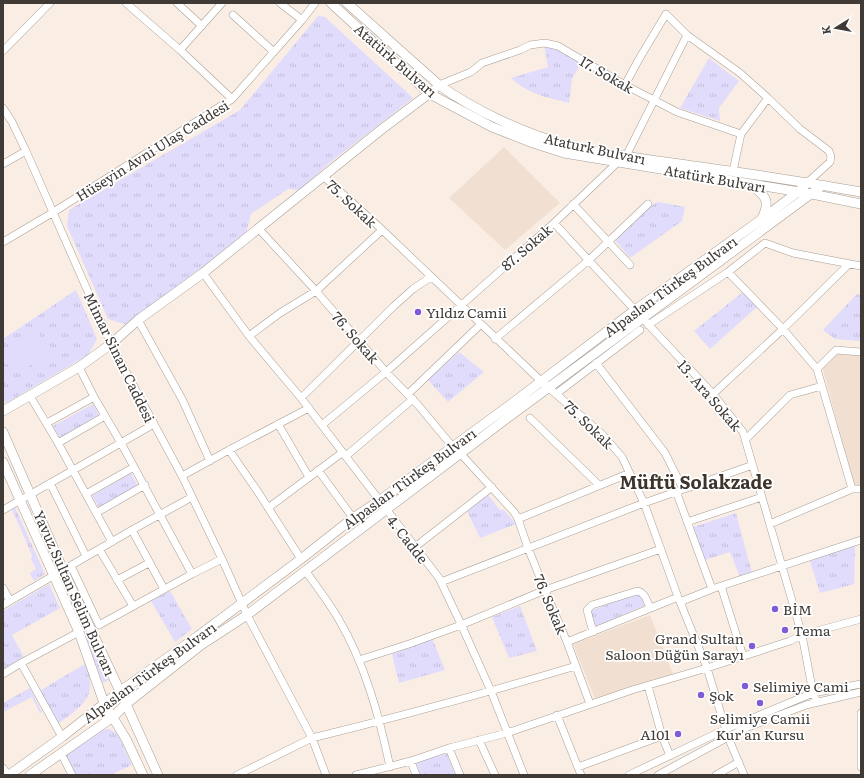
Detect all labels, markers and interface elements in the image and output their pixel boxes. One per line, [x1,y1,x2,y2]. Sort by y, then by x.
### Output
north arrow [816,8,856,48]
street label: Atatürk Bulvarı [350,19,442,102]
text: K [816,24,834,36]
street label: 17. Sokak [576,50,638,98]
street label: Hüseyin Avni Ulaş Caddesi [72,94,233,205]
street label: Ataturk Bulvarı [542,127,648,169]
street label: Atatürk Bulvarı [662,159,768,197]
street label: 75. Sokak [322,174,382,232]
street label: 87. Sokak [496,219,556,275]
street label: Alpaslan Türkeş Bulvarı [599,231,741,341]
street label: Mimar Sinan Caddesi [80,288,160,426]
place label: Yıldız Camii [426,302,507,322]
street label: 76. Sokak [328,307,385,368]
marker: Yıldız Camii [413,307,423,317]
street label: 13. Ara Sokak [673,355,747,435]
street label: 75. Sokak [560,395,619,453]
street label: Alpaslan Türkeş Bulvarı [338,423,480,533]
district label: Müftü Solakzade [619,468,773,495]
street label: Yavuz Sultan Selim Bulvarı [29,507,121,679]
street label: 4. Cadde [383,511,433,567]
street label: 76. Sokak [529,571,573,637]
place label: BİM [783,599,812,619]
marker: BİM [770,604,780,614]
street label: Alpaslan Türkeş Bulvarı [78,617,220,727]
place label: Tema [793,620,831,640]
marker: Tema [780,625,790,635]
place label: Grand Sultan Saloon Düğün Sarayı [605,628,744,664]
marker: Grand Sultan Saloon Düğün Sarayı [747,641,757,651]
place label: Selimiye Cami [753,676,849,696]
marker: Selimiye Cami [740,681,750,691]
place label: Şok [709,685,734,705]
marker: Şok [696,690,706,700]
marker: Selimiye Camii Kur'an Kursu [755,698,765,708]
place label: Selimiye Camii Kur'an Kursu [710,708,811,744]
place label: A101 [640,724,670,744]
marker: A101 [673,729,683,739]

